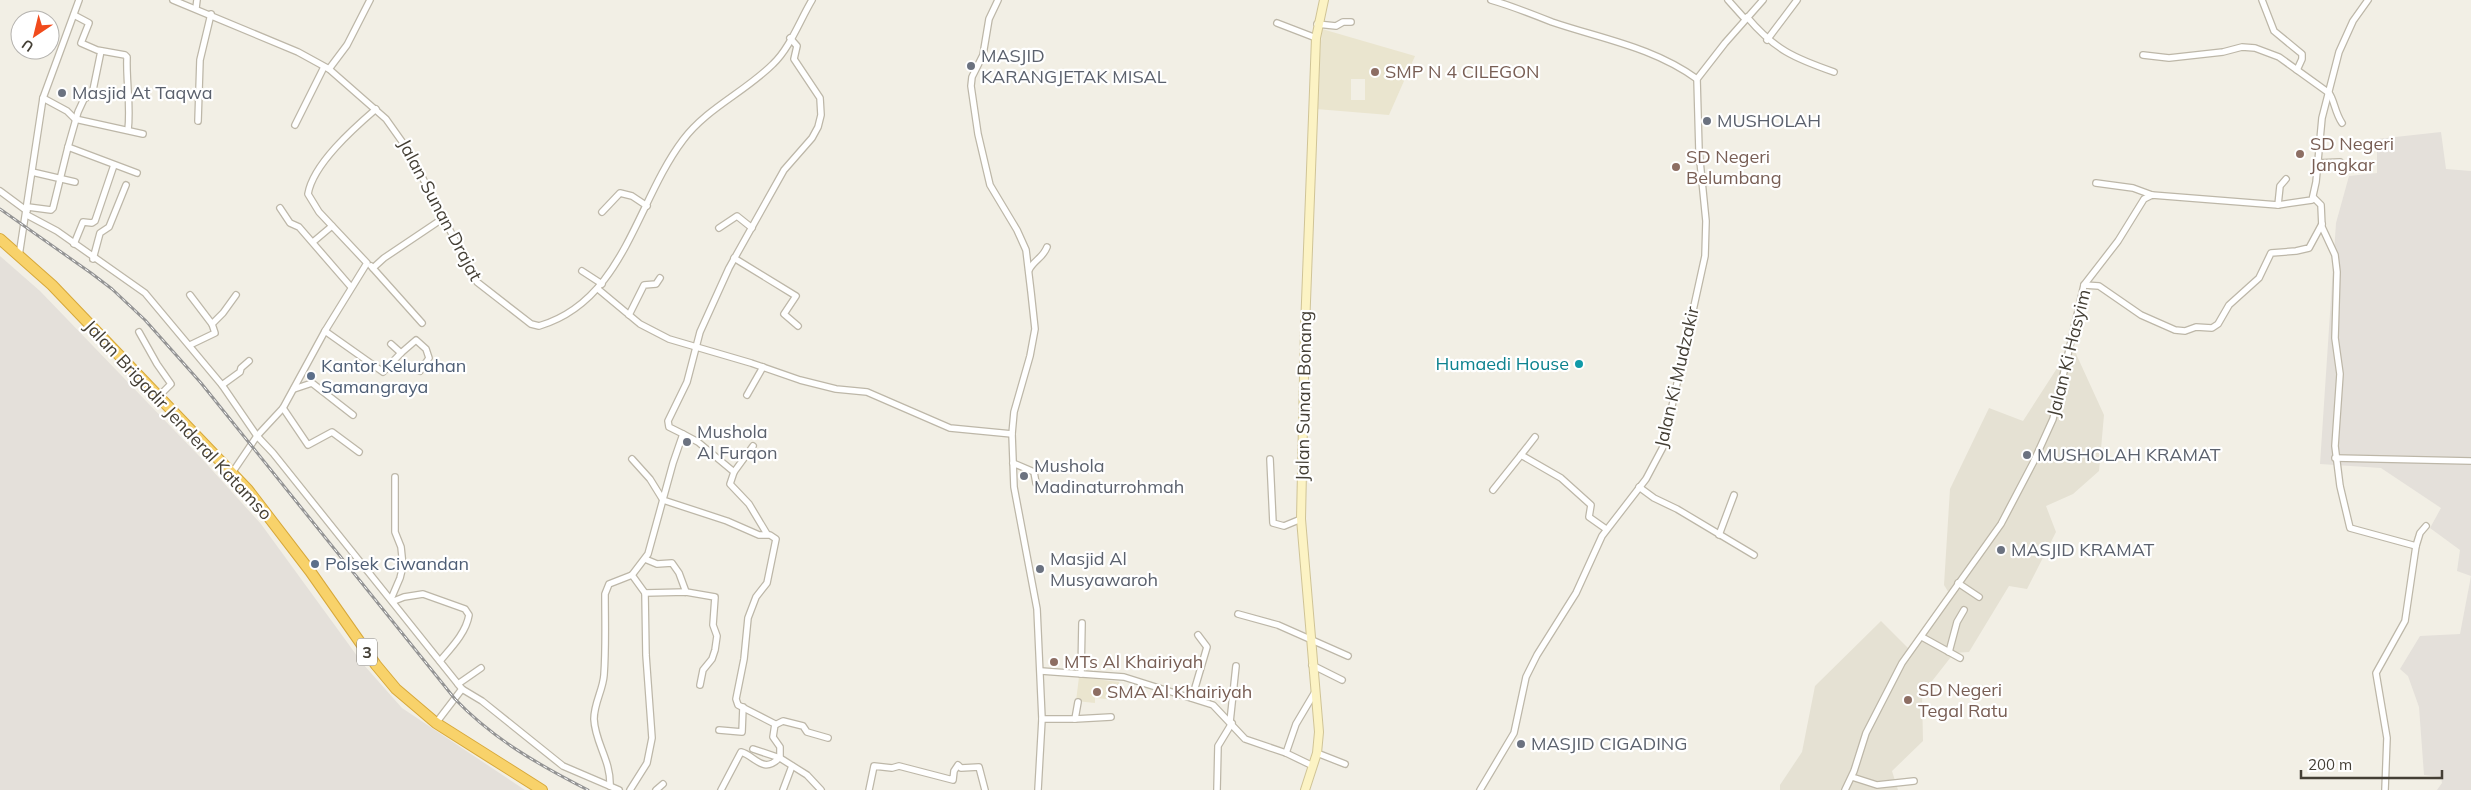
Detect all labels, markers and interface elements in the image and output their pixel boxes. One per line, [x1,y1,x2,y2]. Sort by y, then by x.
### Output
north arrow [10,10,60,60]
text: U [18,35,37,56]
place label: MASJID KARANGJETAK MISAL [981,44,1167,88]
marker: MASJID KARANGJETAK MISAL [965,60,977,72]
place label: SMP N 4 CILEGON [1385,60,1540,83]
marker: SMP N 4 CILEGON [1369,66,1381,78]
place label: Masjid At Taqwa [72,81,213,104]
marker: Masjid At Taqwa [56,87,68,99]
place label: MUSHOLAH [1717,109,1821,132]
marker: MUSHOLAH [1701,115,1713,127]
place label: SD Negeri Jangkar [2310,132,2394,176]
street label: Jalan Sunan Drajat [393,135,488,285]
place label: SD Negeri Belumbang [1686,145,1782,189]
marker: SD Negeri Jangkar [2294,148,2306,160]
marker: SD Negeri Belumbang [1670,161,1682,173]
street label: Jalan Ki Hasyim [2042,287,2095,419]
street label: Jalan Ki Mudzakir [1649,304,1704,450]
street label: Jalan Sunan Bonang [1291,311,1316,481]
street label: Jalan Brigadir Jenderal Katamso [79,315,277,525]
place label: Humaedi House [1435,352,1569,375]
place label: Kantor Kelurahan Samangraya [321,354,466,398]
marker: Humaedi House [1573,358,1585,370]
marker: Kantor Kelurahan Samangraya [305,370,317,382]
place label: Mushola Al Furqon [697,420,778,464]
marker: Mushola Al Furqon [681,436,693,448]
place label: MUSHOLAH KRAMAT [2037,443,2221,466]
marker: MUSHOLAH KRAMAT [2021,449,2033,461]
place label: Mushola Madinaturrohmah [1034,454,1184,498]
marker: Mushola Madinaturrohmah [1018,470,1030,482]
place label: MASJID KRAMAT [2011,538,2155,561]
marker: MASJID KRAMAT [1995,544,2007,556]
place label: Masjid Al Musyawaroh [1050,547,1158,591]
place label: Polsek Ciwandan [325,552,469,575]
marker: Polsek Ciwandan [309,558,321,570]
marker: Masjid Al Musyawaroh [1034,563,1046,575]
road number: 3 [357,638,377,666]
place label: MTs Al Khairiyah [1064,650,1203,673]
marker: MTs Al Khairiyah [1048,656,1060,668]
place label: SD Negeri Tegal Ratu [1918,678,2008,722]
place label: SMA Al Khairiyah [1107,680,1252,703]
marker: SMA Al Khairiyah [1091,686,1103,698]
marker: SD Negeri Tegal Ratu [1902,694,1914,706]
place label: MASJID CIGADING [1531,732,1687,755]
marker: MASJID CIGADING [1515,738,1527,750]
scale bar [2301,748,2442,780]
text: 200 m [2308,755,2352,774]

